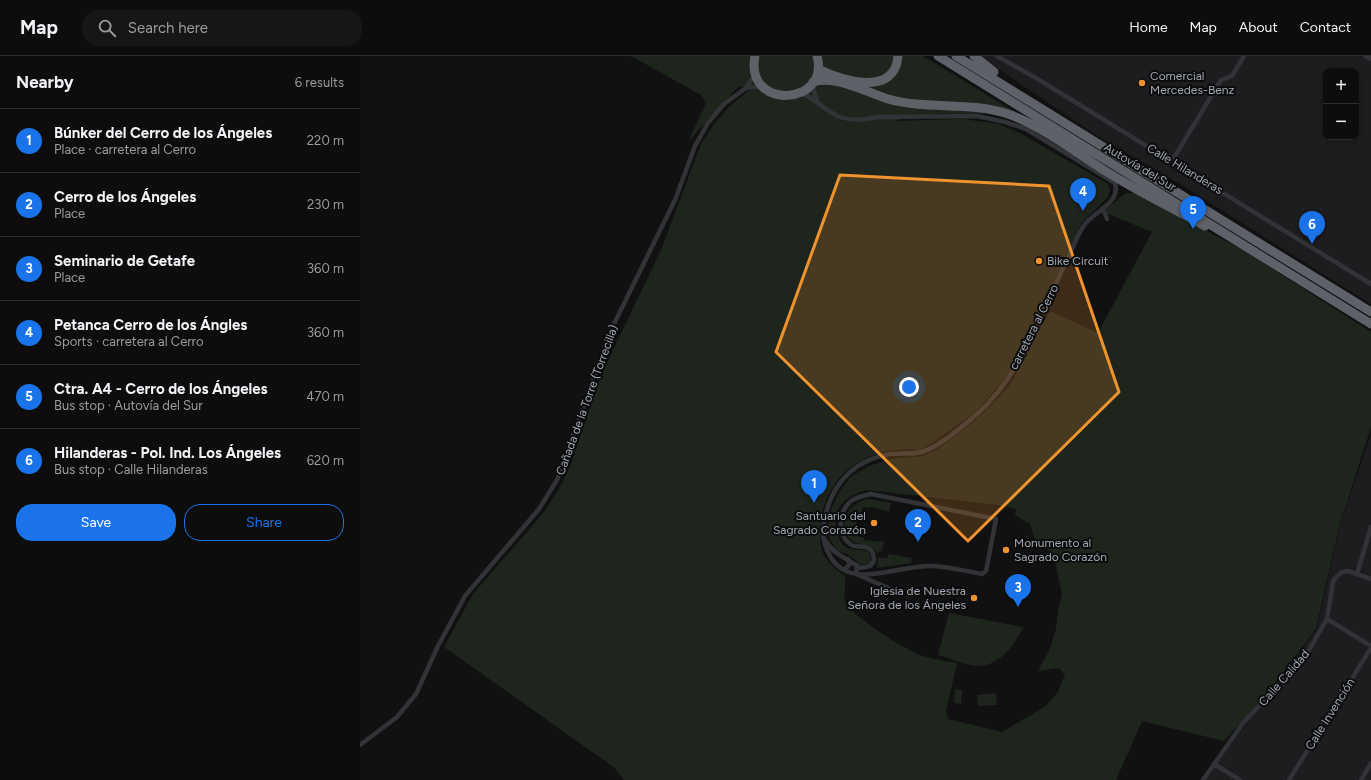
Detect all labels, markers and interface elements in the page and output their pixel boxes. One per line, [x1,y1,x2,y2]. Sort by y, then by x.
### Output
search box [82,10,362,46]
text: Map [20,16,58,39]
icon: search [96,17,118,39]
text: Search here [128,19,208,37]
text: Home [1129,19,1168,36]
text: Map [1190,19,1217,36]
text: About [1239,19,1278,36]
text: Contact [1300,19,1351,36]
map controls [1323,68,1359,140]
button: + [1323,68,1359,104]
place label: Comercial Mercedes-Benz [1150,69,1235,97]
text: Nearby [16,72,74,92]
text: 6 results [295,75,344,90]
marker: Comercial Mercedes-Benz [1137,78,1147,88]
button: − [1323,104,1359,140]
text: Búnker del Cerro de los Ángeles [54,124,272,142]
text: 1 [26,133,32,148]
text: 220 m [307,133,344,148]
street label: Autovía del Sur [1101,140,1179,194]
street label: Calle Hilanderas [1144,141,1226,197]
text: Place · carretera al Cerro [54,142,196,157]
pin: 4 [1070,178,1096,211]
text: Cerro de los Ángeles [54,188,196,206]
pin: 5 [1180,196,1206,229]
text: 2 [25,197,33,212]
text: 230 m [307,197,344,212]
text: Place [54,206,85,221]
pin: 6 [1299,211,1325,244]
text: Seminario de Getafe [54,252,195,270]
place label: Bike Circuit [1047,254,1109,268]
marker: Bike Circuit [1034,256,1044,266]
text: 3 [25,261,33,276]
text: 360 m [307,261,344,276]
text: Place [54,270,85,285]
street label: carretera al Cerro [1007,282,1061,372]
text: Petanca Cerro de los Ángles [54,316,247,334]
street label: Cañada de la Torre (Torrecilla) [553,323,621,477]
text: 4 [25,325,33,340]
text: 360 m [307,325,344,340]
text: Sports · carretera al Cerro [54,334,204,349]
your location [899,377,919,397]
text: Ctra. A4 - Cerro de los Ángeles [54,380,268,398]
text: 5 [25,389,33,404]
text: 470 m [306,389,344,404]
text: Bus stop · Autovía del Sur [54,398,203,413]
text: Hilanderas - Pol. Ind. Los Ángeles [54,444,281,462]
text: 6 [25,453,33,468]
text: 620 m [307,453,344,468]
text: Bus stop · Calle Hilanderas [54,462,208,477]
pin: 1 [801,470,827,503]
button: Save [16,504,176,541]
button: Share [184,504,344,541]
place label: Santuario del Sagrado Corazón [773,509,866,537]
pin: 2 [905,509,931,542]
marker: Santuario del Sagrado Corazón [869,518,879,528]
place label: Monumento al Sagrado Corazón [1014,536,1107,564]
marker: Monumento al Sagrado Corazón [1001,545,1011,555]
pin: 3 [1005,574,1031,607]
place label: Iglesia de Nuestra Señora de los Ángeles [847,584,966,612]
marker: Iglesia de Nuestra Señora de los Ángeles [969,593,979,603]
street label: Calle Calidad [1256,647,1312,709]
street label: Calle Invención [1302,675,1358,752]

